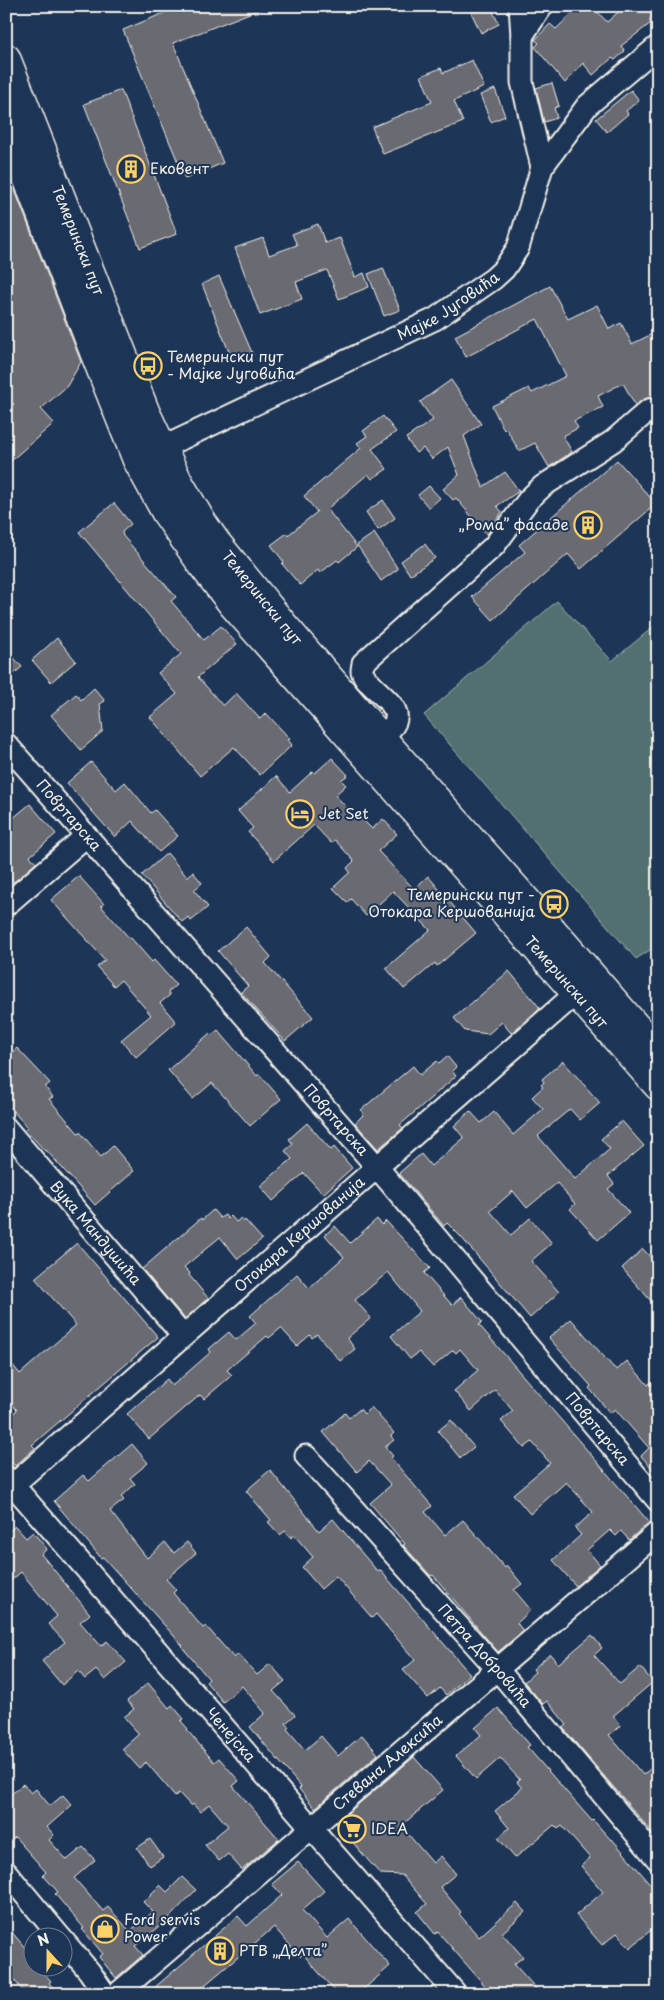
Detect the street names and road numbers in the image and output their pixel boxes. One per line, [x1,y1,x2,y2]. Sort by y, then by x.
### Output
street label: Темерински пут [47,181,112,299]
street label: Мајке Југовића [393,265,504,345]
street label: Темерински пут [217,545,309,650]
street label: Повртарска [32,773,108,856]
street label: Темерински пут [520,930,615,1033]
street label: Повртарска [299,1078,375,1161]
street label: Отокара Кершованија [228,1170,370,1297]
street label: Вука Мандушића [45,1175,148,1290]
street label: Повртарска [561,1386,637,1470]
street label: Петра Добровића [433,1598,538,1712]
street label: Ченејска [201,1701,263,1767]
street label: Стевана Алексића [327,1708,447,1815]

